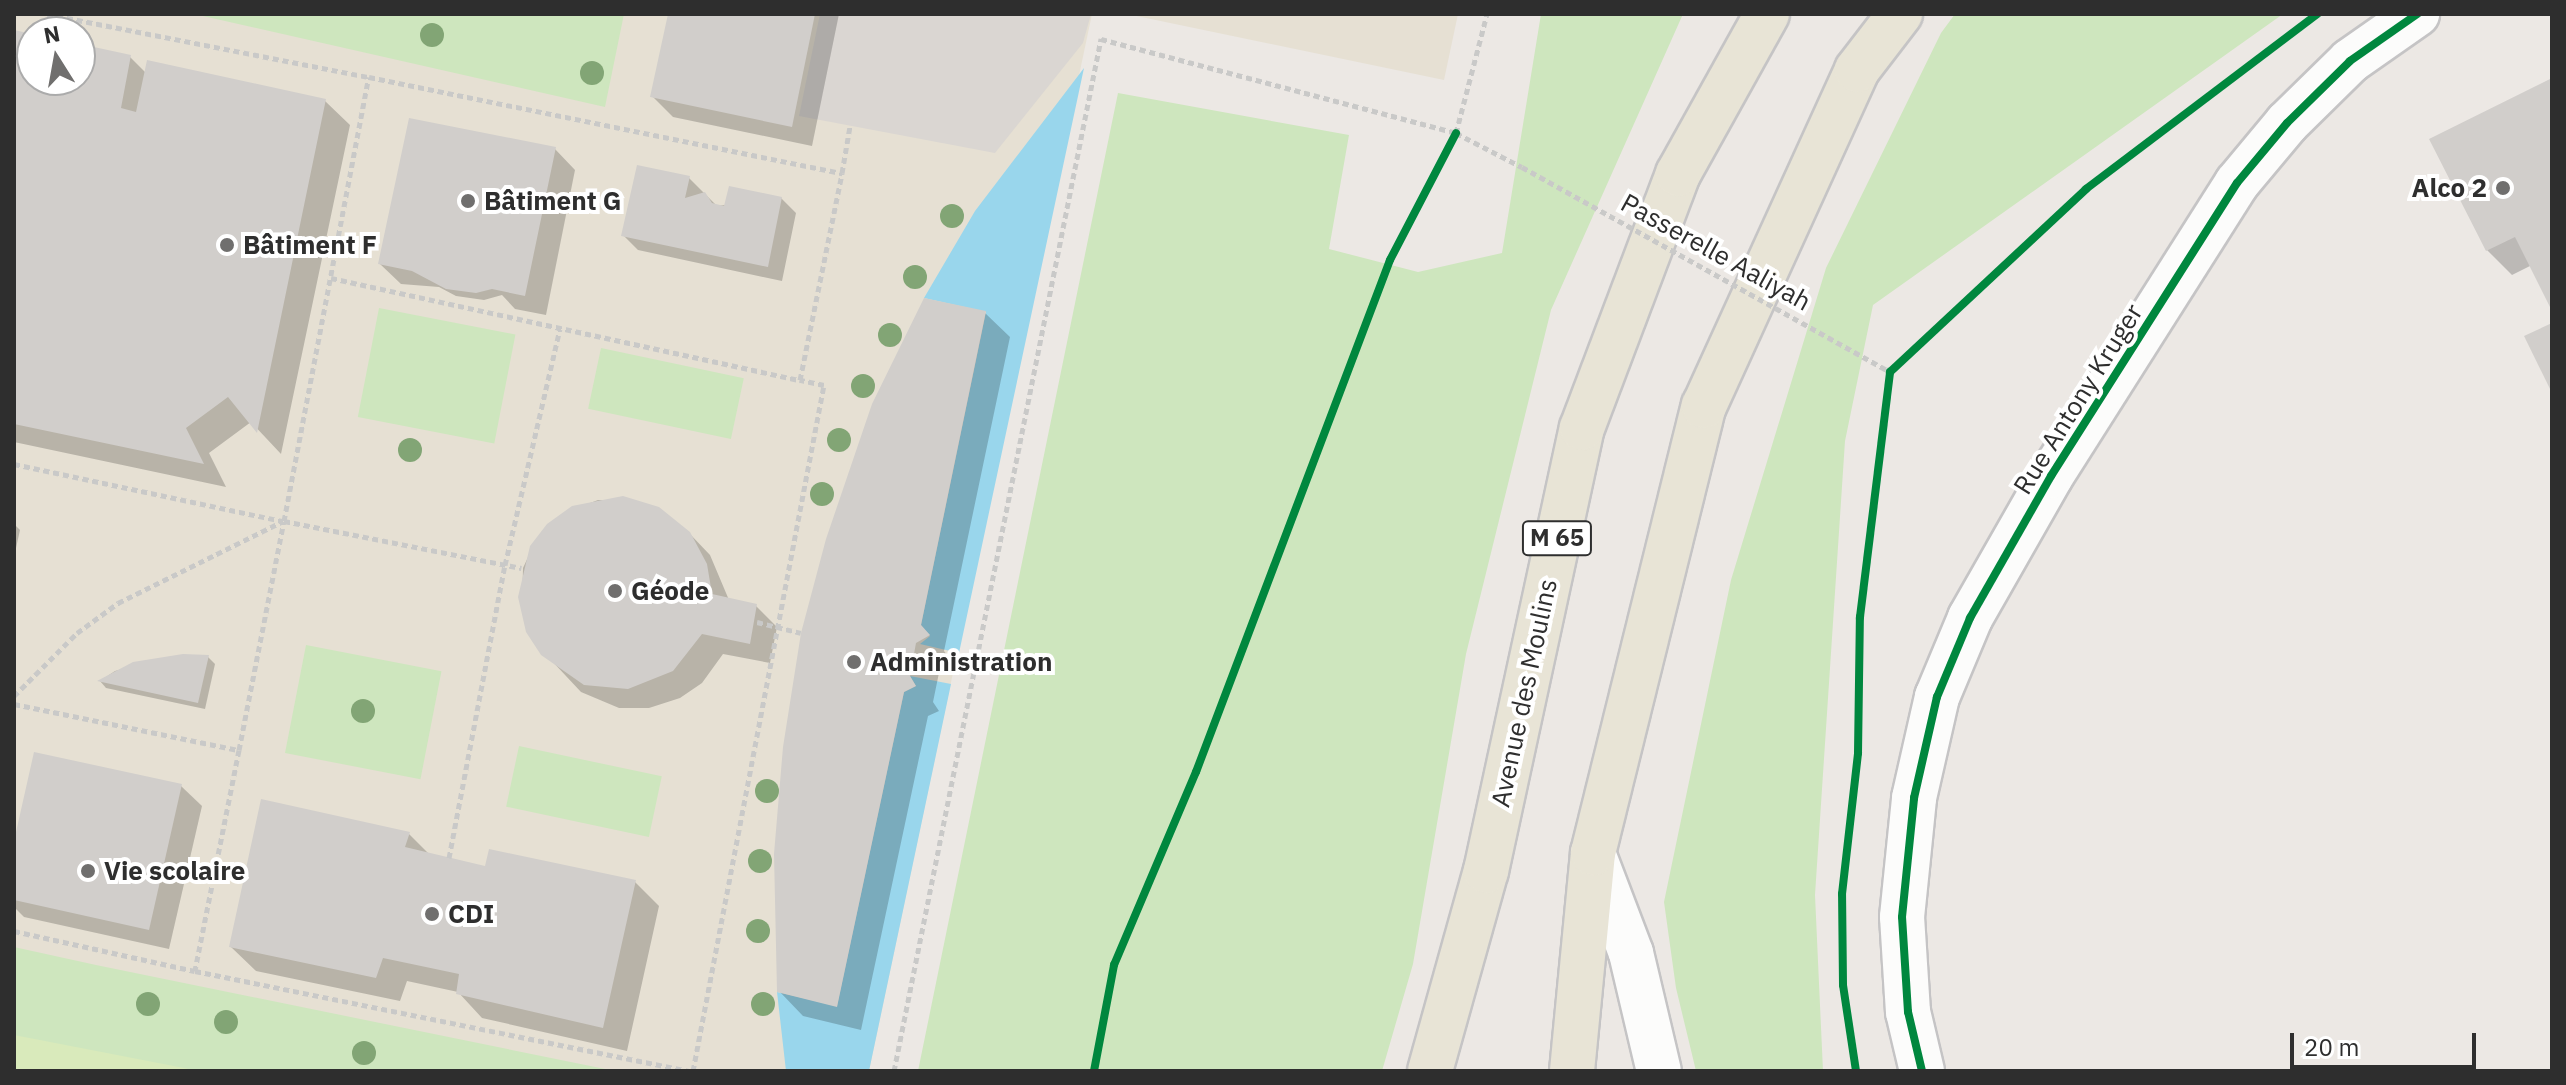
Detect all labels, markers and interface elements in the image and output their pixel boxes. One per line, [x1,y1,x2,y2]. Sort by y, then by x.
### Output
north arrow [16,16,96,96]
text: N [41,18,62,50]
place label: Alco 2 [2412,172,2487,204]
marker: Alco 2 [2494,179,2512,197]
place label: Bâtiment G [484,185,622,217]
street label: Passerelle Aaliyah [1616,187,1816,317]
marker: Bâtiment G [459,192,477,210]
place label: Bâtiment F [243,229,377,261]
marker: Bâtiment F [218,236,236,254]
street label: Rue Antony Kruger [2007,298,2149,500]
road number: M 65 [1521,518,1593,558]
place label: Géode [631,575,709,607]
street label: Avenue des Moulins [1485,576,1563,810]
marker: Géode [606,582,624,600]
place label: Administration [870,646,1052,678]
marker: Administration [845,653,863,671]
place label: Vie scolaire [104,855,245,887]
marker: Vie scolaire [79,862,97,880]
place label: CDI [448,898,494,930]
marker: CDI [423,905,441,923]
scale bar [2294,1017,2480,1067]
text: 20 m [2304,1031,2359,1063]

